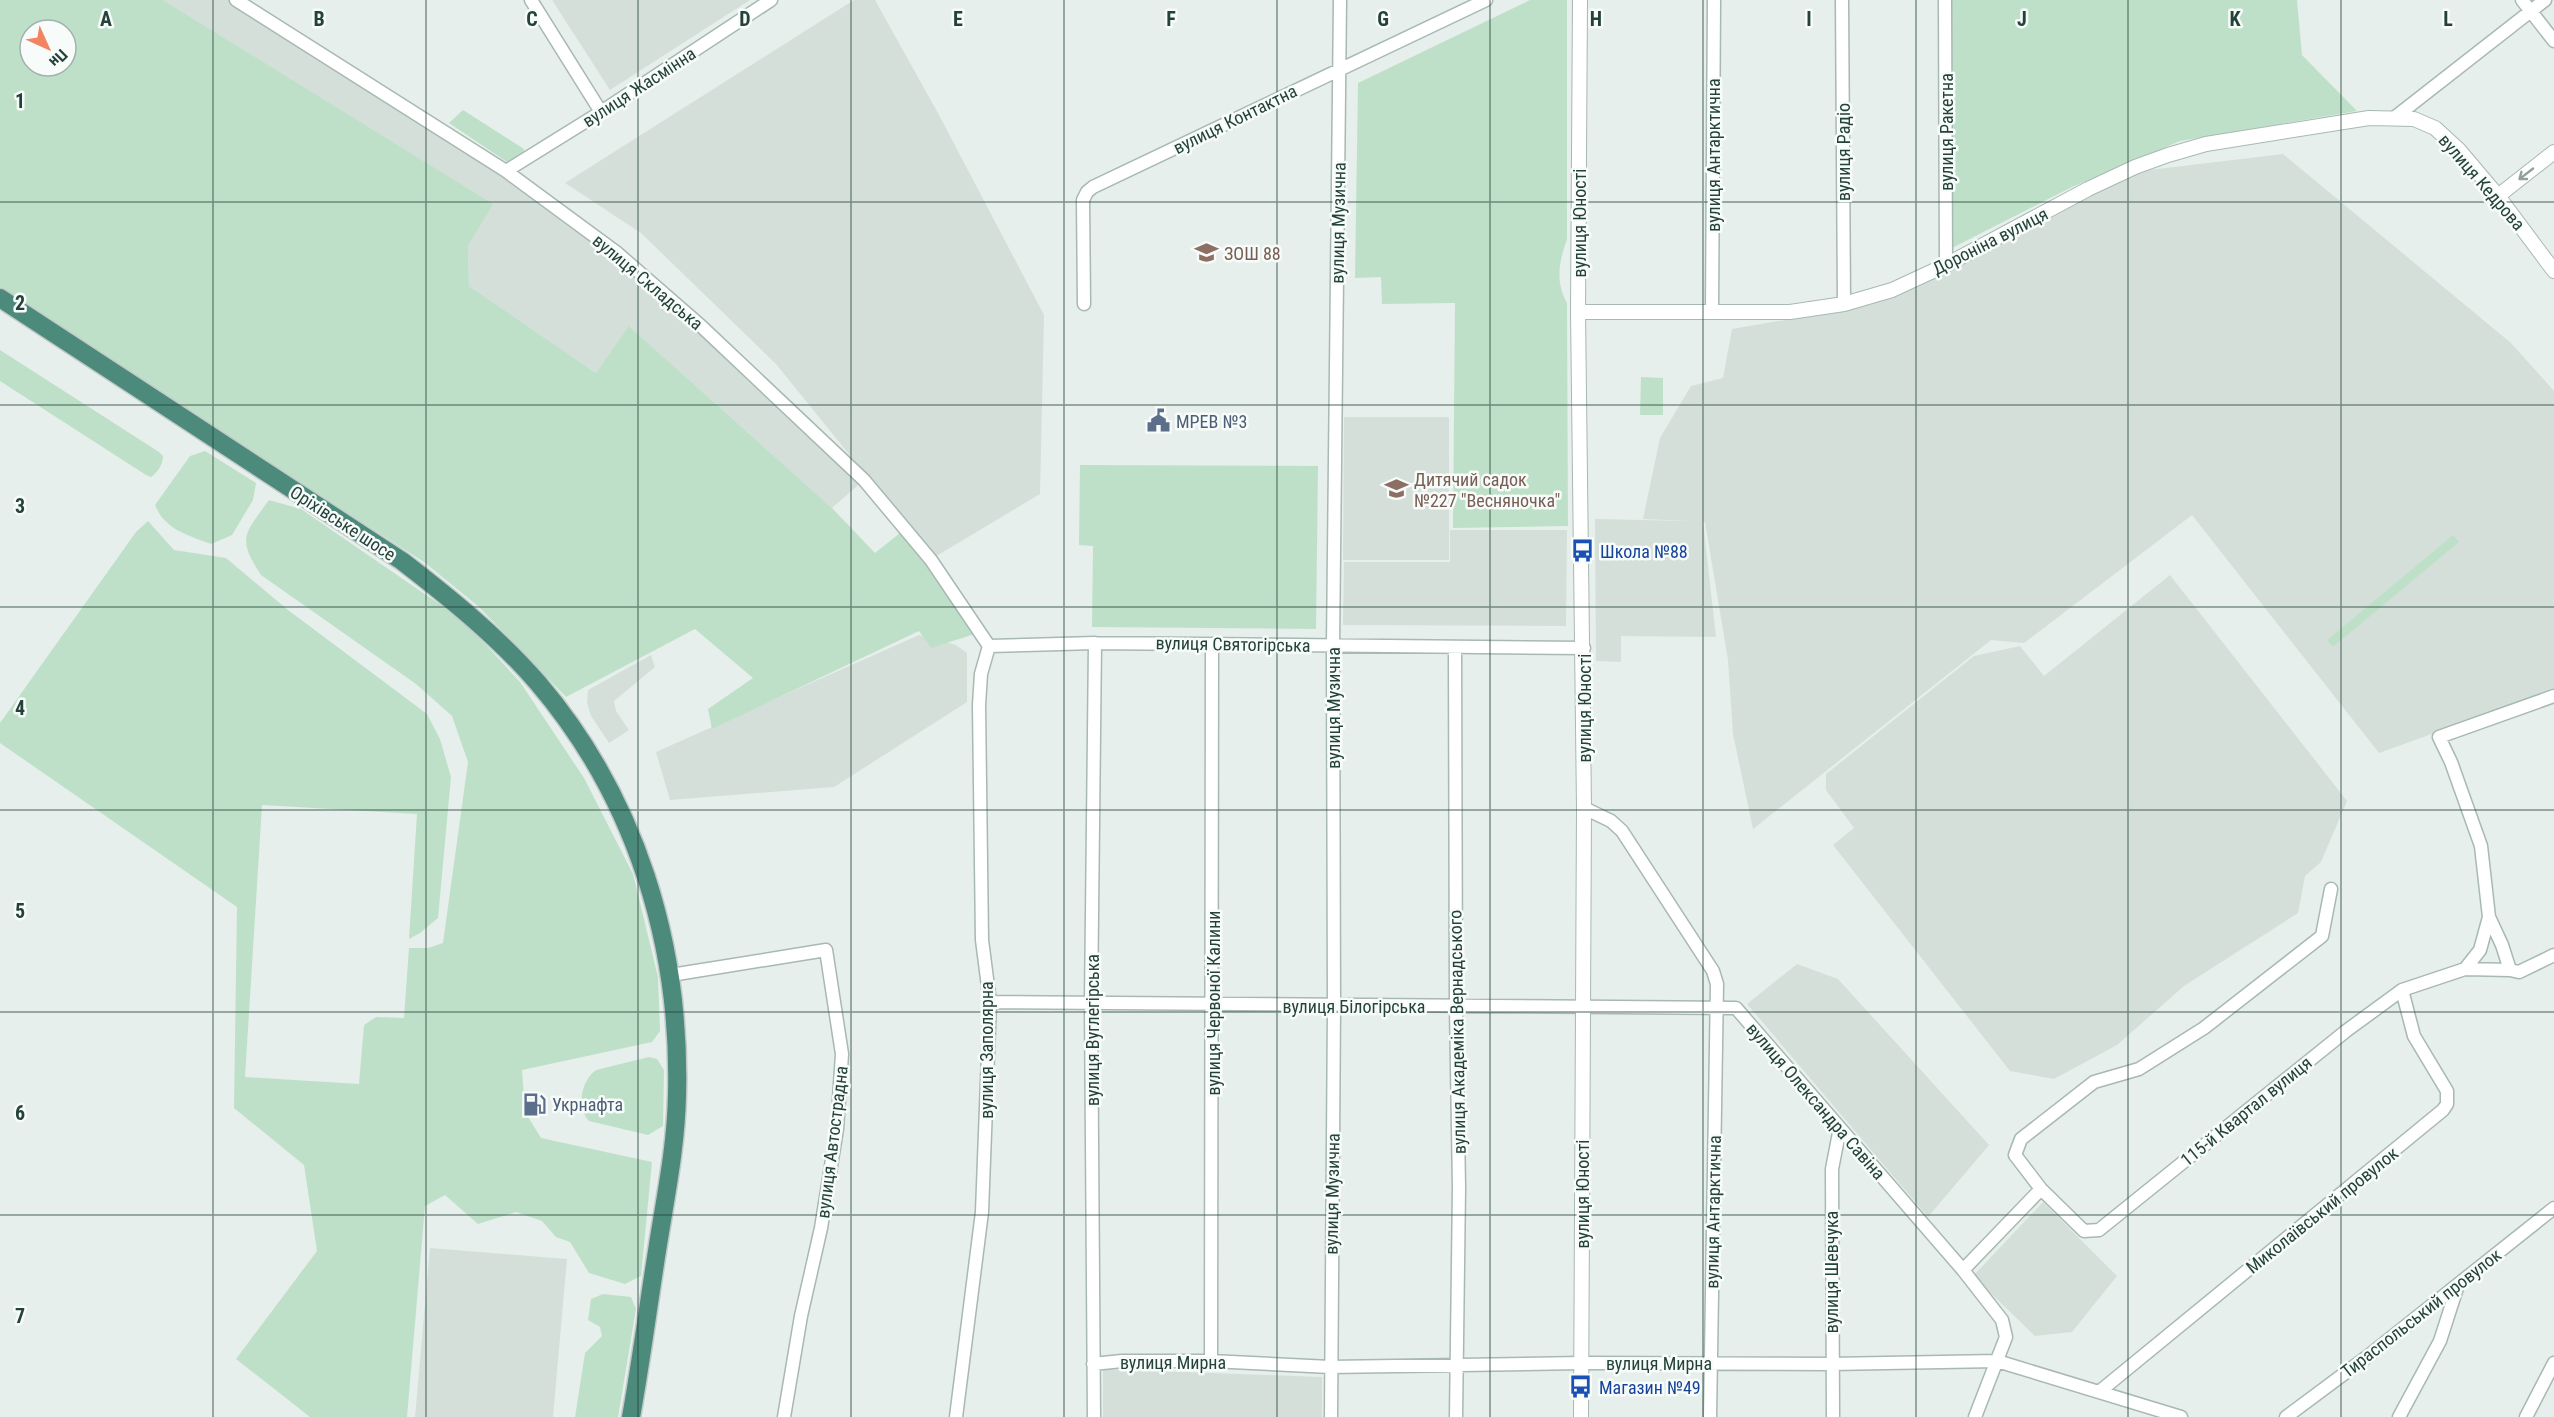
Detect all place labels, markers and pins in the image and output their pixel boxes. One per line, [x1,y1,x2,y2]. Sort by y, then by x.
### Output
school or university icon: ЗОШ 88 [1193,240,1219,266]
place label: ЗОШ 88 [1224,243,1281,264]
public building icon: МРЕВ №3 [1145,408,1171,434]
place label: МРЕВ №3 [1176,411,1247,432]
place label: Дитячий садок №227 "Весняночка" [1414,469,1560,511]
school or university icon: Дитячий садок №227 "Весняночка" [1383,476,1409,502]
bus stop icon: Школа №88 [1569,538,1595,564]
place label: Школа №88 [1600,541,1688,562]
fuel station icon: Укрнафта [521,1091,547,1117]
place label: Укрнафта [552,1094,623,1115]
bus stop icon: Магазин №49 [1568,1374,1594,1400]
place label: Магазин №49 [1599,1377,1701,1398]

